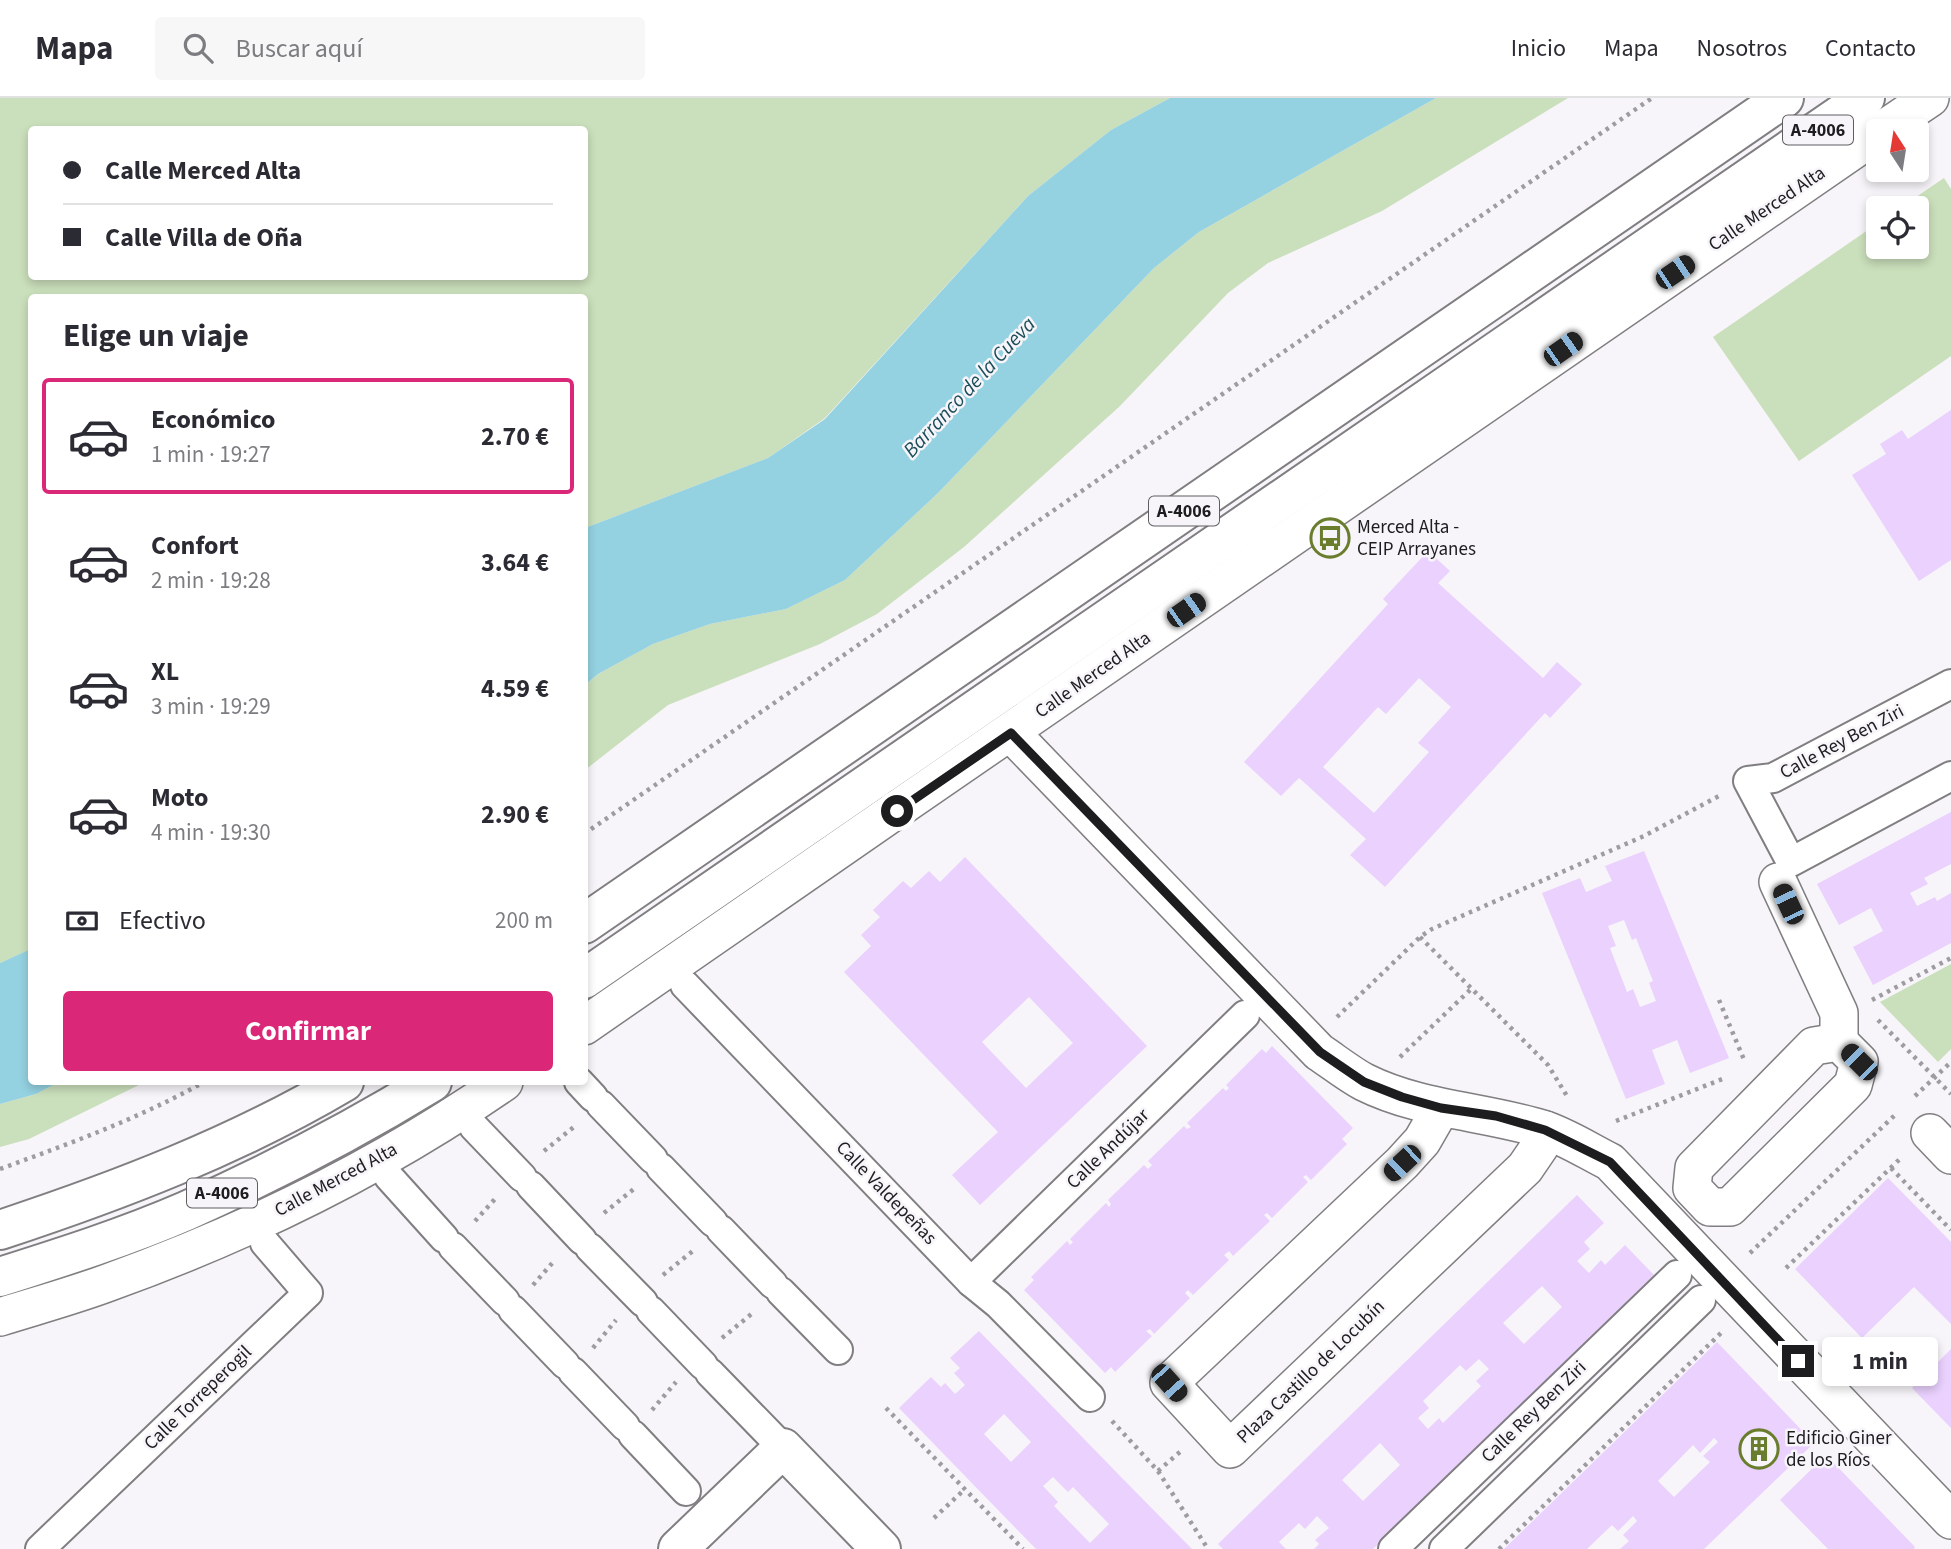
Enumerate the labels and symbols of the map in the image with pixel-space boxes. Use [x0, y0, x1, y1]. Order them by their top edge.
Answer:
road number: A-4006 [1783, 115, 1853, 144]
north arrow [1866, 119, 1928, 182]
street label: Calle Merced Alta [1703, 160, 1831, 258]
car [1652, 252, 1699, 292]
water label: Barranco de la Cueva [896, 310, 1042, 464]
car [1540, 328, 1587, 370]
road number: A-4006 [1149, 496, 1219, 526]
place label: Merced Alta - CEIP Arrayanes [1357, 514, 1476, 563]
bus stop icon: Merced Alta - CEIP Arrayanes [1309, 517, 1351, 559]
car [1163, 589, 1210, 631]
street label: Calle Merced Alta [1030, 625, 1156, 725]
street label: Calle Rey Ben Ziri [1775, 698, 1909, 786]
route start [881, 795, 913, 827]
car [1770, 881, 1807, 927]
car [1837, 1040, 1882, 1084]
street label: Calle Andújar [1061, 1102, 1156, 1195]
street label: Calle Valdepeñas [829, 1135, 943, 1251]
street label: Calle Merced Alta [270, 1136, 402, 1224]
car [1380, 1141, 1425, 1185]
road number: A-4006 [187, 1178, 257, 1208]
street label: Plaza Castillo de Locubín [1231, 1294, 1391, 1450]
callout: 1 min [1822, 1336, 1938, 1386]
street label: Calle Torreperogil [138, 1339, 258, 1457]
route end [1782, 1345, 1814, 1377]
street label: Calle Rey Ben Ziri [1475, 1355, 1593, 1469]
car [1148, 1360, 1191, 1406]
place label: Edificio Giner de los Ríos [1786, 1425, 1892, 1474]
building icon: Edificio Giner de los Ríos [1738, 1428, 1780, 1470]

